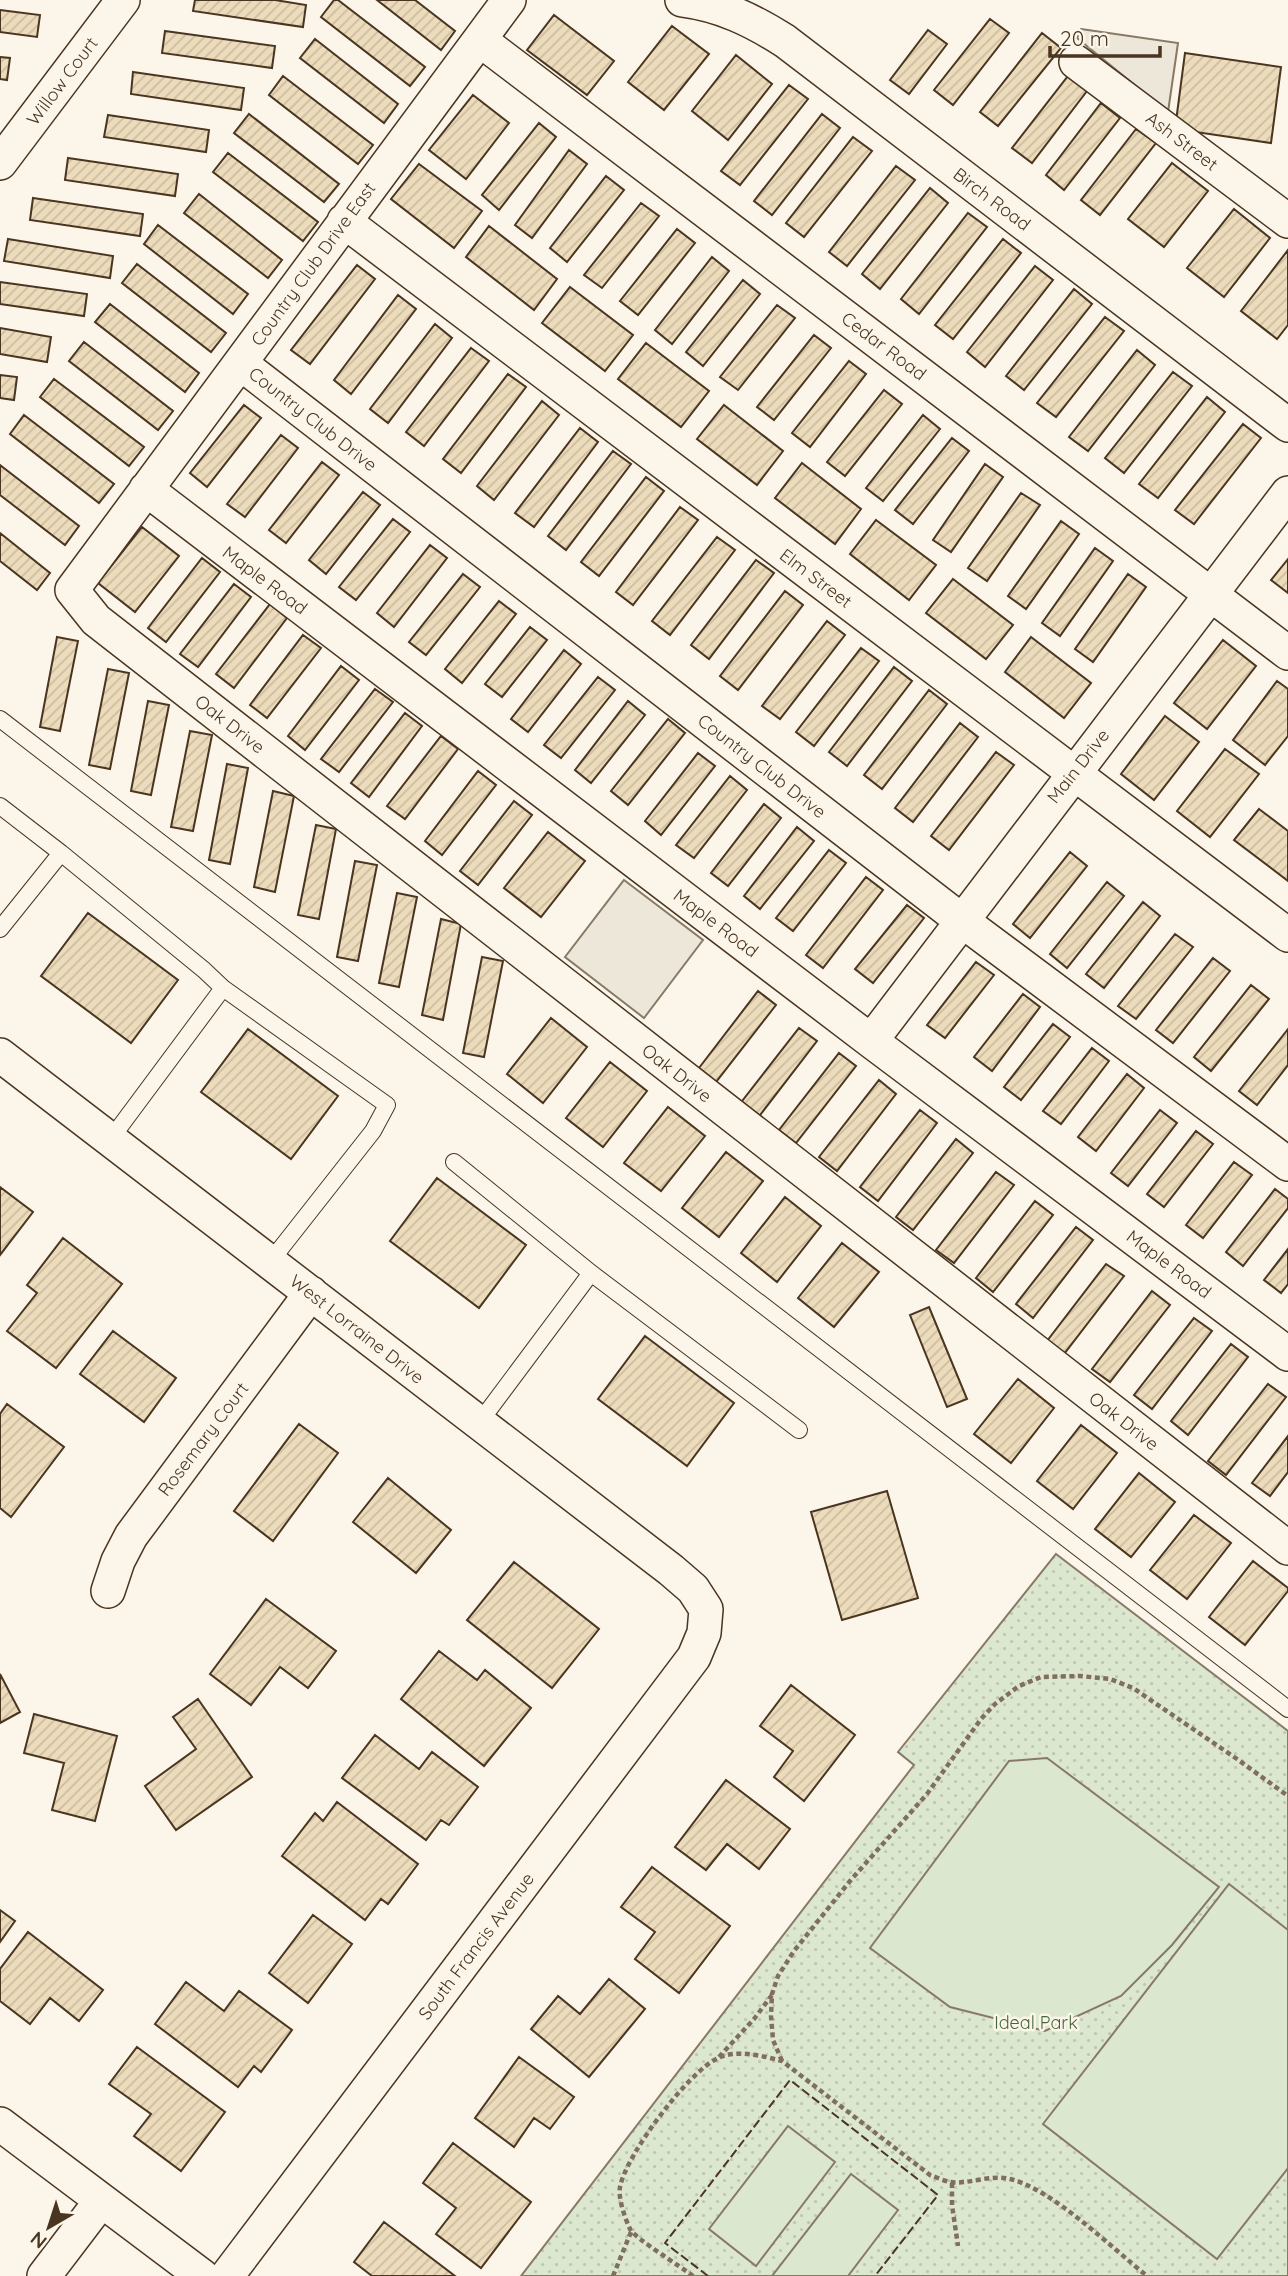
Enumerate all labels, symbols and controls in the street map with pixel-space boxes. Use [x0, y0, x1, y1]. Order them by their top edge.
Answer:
scale bar [1050, 14, 1160, 58]
text: 20 m [1060, 25, 1109, 51]
street label: Willow Court [21, 32, 103, 130]
street label: Ash Street [1141, 106, 1223, 176]
street label: Birch Road [949, 162, 1035, 236]
street label: Country Club Drive East [246, 177, 380, 351]
street label: Cedar Road [837, 307, 931, 385]
street label: Country Club Drive [244, 362, 382, 476]
street label: Maple Road [218, 541, 312, 619]
street label: Elm Street [775, 543, 857, 613]
street label: Oak Drive [190, 690, 270, 758]
street label: Country Club Drive [693, 709, 831, 823]
street label: Main Drive [1042, 724, 1114, 808]
street label: Maple Road [669, 884, 763, 962]
street label: Oak Drive [637, 1039, 717, 1107]
street label: Maple Road [1122, 1225, 1216, 1303]
street label: West Lorraine Drive [285, 1269, 429, 1389]
street label: Rosemary Court [153, 1377, 253, 1501]
street label: Oak Drive [1084, 1387, 1164, 1455]
street label: South Francis Avenue [413, 1868, 539, 2024]
park label: Ideal Park [994, 2011, 1078, 2034]
north arrow [14, 2192, 84, 2262]
text: N [25, 2226, 51, 2254]

